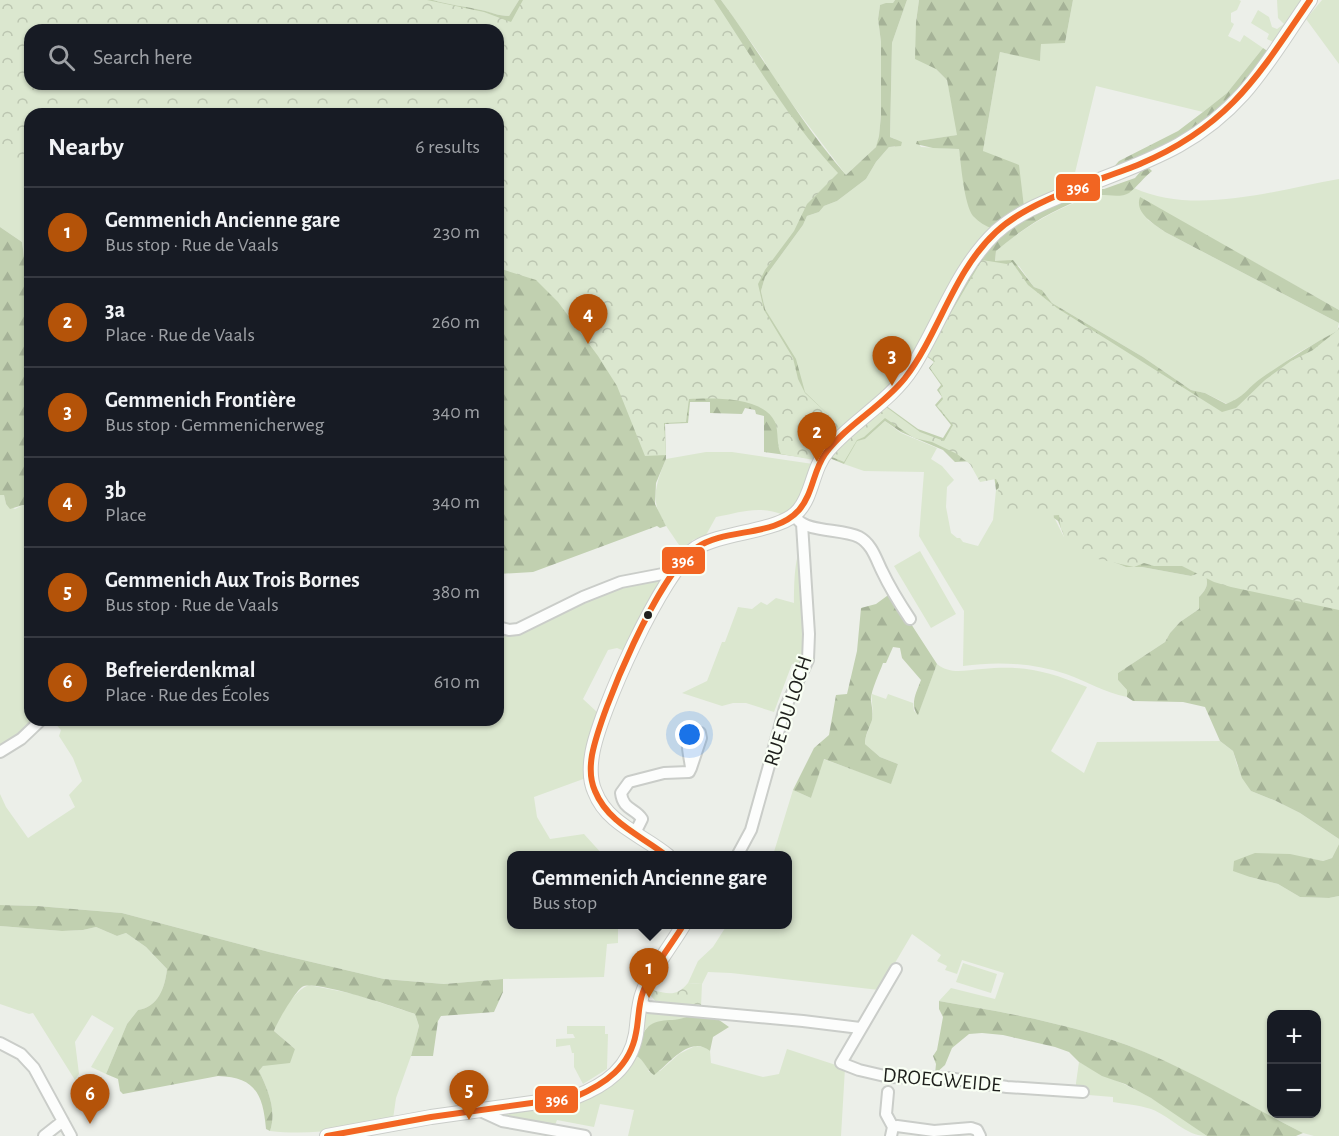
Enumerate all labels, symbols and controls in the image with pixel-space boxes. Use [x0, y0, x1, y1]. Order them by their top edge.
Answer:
search box [24, 24, 504, 90]
icon: search [45, 41, 78, 74]
text: Search here [93, 46, 192, 68]
text: Nearby [48, 134, 124, 160]
text: 6 results [415, 137, 480, 157]
line badge: 396 [1055, 173, 1101, 202]
text: 396 [1067, 180, 1089, 196]
text: Gemmenich Ancienne gare [105, 209, 340, 231]
text: 1 [64, 222, 71, 242]
text: 230 m [433, 222, 480, 242]
text: Bus stop · Rue de Vaals [105, 235, 279, 255]
pin: 4 [568, 294, 608, 344]
text: 3a [105, 299, 125, 321]
text: 2 [63, 312, 72, 332]
text: 260 m [432, 312, 480, 332]
text: Place · Rue de Vaals [105, 325, 255, 345]
pin: 3 [872, 336, 912, 386]
text: Gemmenich Frontière [105, 389, 296, 411]
text: 3 [63, 402, 72, 422]
text: 340 m [432, 402, 480, 422]
pin: 2 [798, 412, 836, 462]
text: Bus stop · Gemmenicherweg [105, 415, 324, 435]
text: 3b [105, 479, 126, 501]
text: 4 [62, 492, 73, 512]
text: 340 m [432, 492, 480, 512]
text: Place [105, 505, 146, 525]
line badge: 396 [661, 546, 706, 575]
text: 396 [672, 553, 694, 569]
text: Gemmenich Aux Trois Bornes [105, 569, 360, 591]
text: 5 [63, 582, 72, 602]
text: 380 m [432, 582, 480, 602]
text: Bus stop · Rue de Vaals [105, 595, 279, 615]
unlabelled marker [642, 609, 654, 621]
street label: RUE DU LOCH [760, 653, 816, 769]
text: Befreierdenkmal [105, 659, 256, 681]
text: 6 [63, 672, 72, 692]
text: 610 m [434, 672, 480, 692]
text: Place · Rue des Écoles [105, 685, 270, 705]
your location [675, 720, 704, 749]
popup [507, 851, 792, 929]
text: Gemmenich Ancienne gare [532, 867, 767, 889]
text: Bus stop [532, 893, 597, 913]
pin: 1 [630, 948, 668, 998]
map controls [1267, 1010, 1321, 1118]
button: + [1267, 1010, 1321, 1064]
street label: DROEGWEIDE [882, 1064, 1002, 1096]
button: − [1267, 1064, 1321, 1118]
pin: 5 [450, 1070, 488, 1120]
pin: 6 [70, 1074, 110, 1124]
line badge: 396 [534, 1085, 579, 1114]
text: 396 [546, 1092, 568, 1108]

